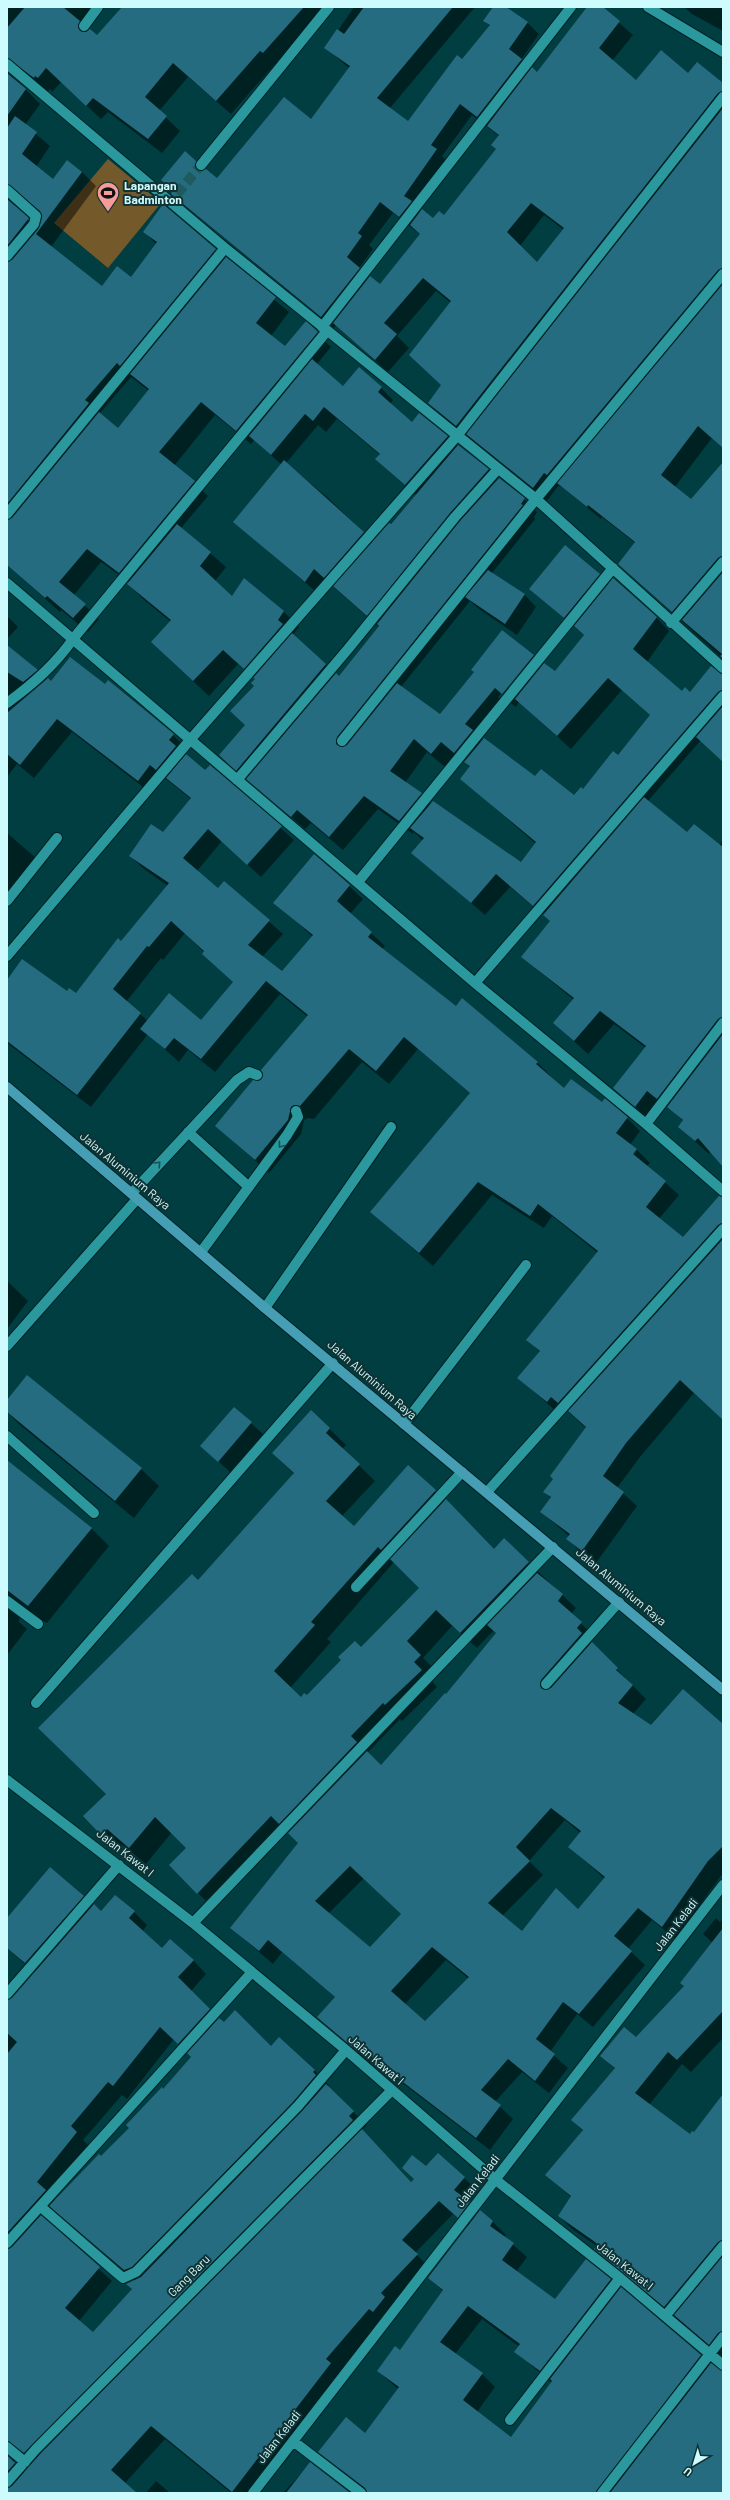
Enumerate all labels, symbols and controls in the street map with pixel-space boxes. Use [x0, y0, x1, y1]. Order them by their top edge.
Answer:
place label: Lapangan Badminton [124, 178, 182, 206]
sports icon: Lapangan Badminton [95, 180, 121, 213]
street label: Jalan Aluminium Raya [78, 1128, 174, 1212]
one-way arrow [278, 1140, 285, 1147]
one-way arrow [153, 1162, 160, 1169]
street label: Jalan Aluminium Raya [325, 1337, 420, 1422]
street label: Jalan Aluminium Raya [574, 1544, 670, 1628]
street label: Jalan Kawat I [94, 1826, 157, 1879]
street label: Jalan Keladi [650, 1895, 700, 1953]
street label: Jalan Kawat I [346, 2031, 407, 2087]
street label: Jalan Keladi [452, 2151, 502, 2209]
street label: Jalan Kawat I [595, 2238, 657, 2292]
street label: Gang Baru [165, 2252, 212, 2299]
street label: Jalan Keladi [253, 2407, 303, 2465]
north arrow [674, 2444, 714, 2484]
text: U [681, 2465, 694, 2480]

